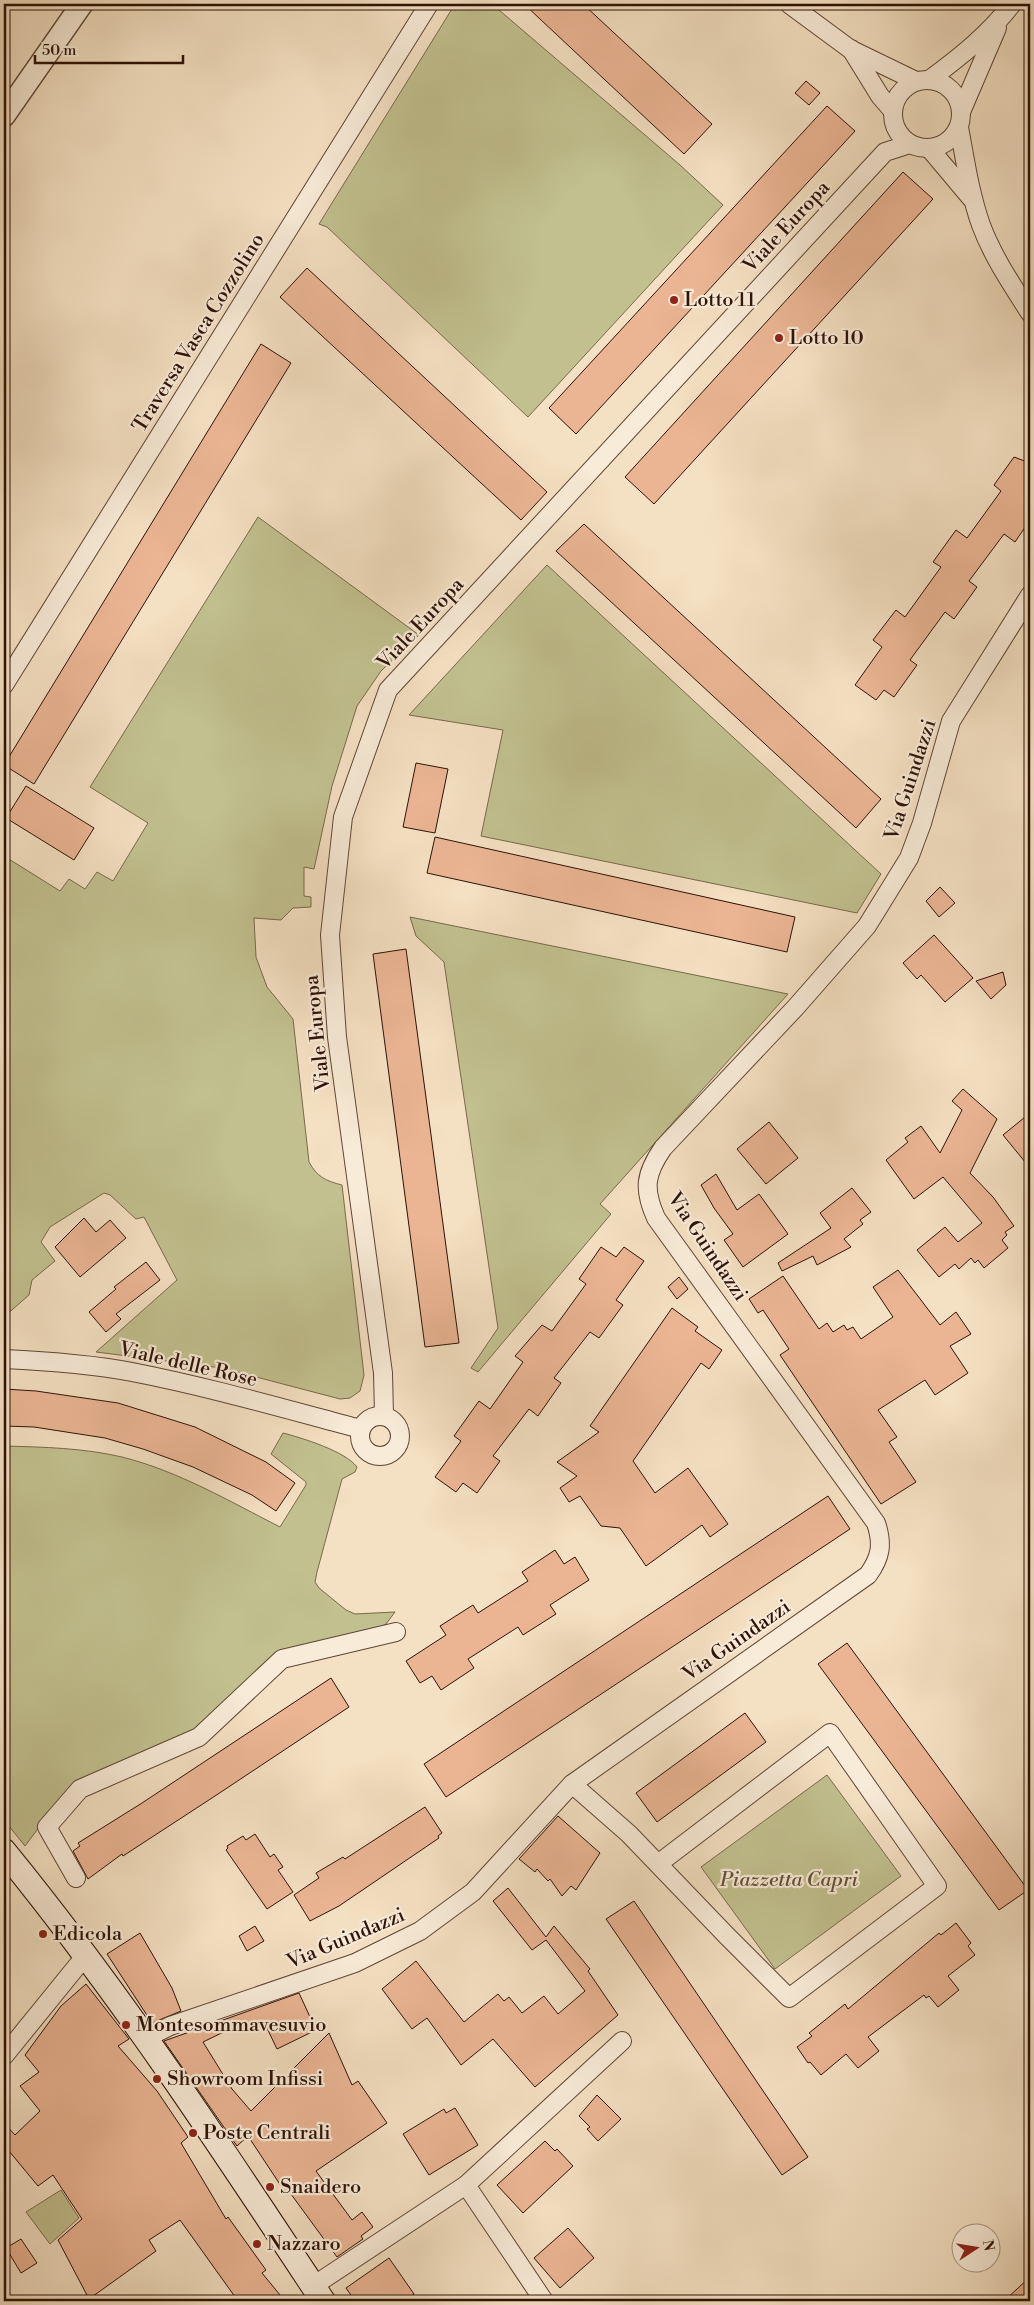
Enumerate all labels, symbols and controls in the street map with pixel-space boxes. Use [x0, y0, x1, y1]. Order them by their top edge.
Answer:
scale bar [35, 32, 182, 64]
text: 50 m [42, 41, 76, 60]
street label: Viale Europa [737, 175, 836, 279]
street label: Traversa Vasca Cozzolino [127, 229, 271, 437]
place label: Lotto 11 [684, 288, 756, 313]
marker: Lotto 11 [668, 294, 680, 306]
place label: Lotto 10 [789, 326, 864, 351]
marker: Lotto 10 [773, 332, 785, 344]
street label: Viale Europa [371, 572, 470, 676]
street label: Via Guindazzi [879, 716, 942, 845]
street label: Viale Europa [299, 973, 337, 1093]
street label: Via Guindazzi [661, 1187, 753, 1307]
street label: Viale delle Rose [115, 1337, 260, 1393]
street label: Via Guindazzi [677, 1594, 796, 1688]
park label: Piazzetta Capri [719, 1868, 859, 1893]
street label: Via Guindazzi [282, 1903, 409, 1976]
place label: Edicola [53, 1922, 123, 1947]
marker: Edicola [37, 1928, 49, 1940]
place label: Montesommavesuvio [136, 2013, 327, 2038]
marker: Montesommavesuvio [120, 2019, 132, 2031]
place label: Showroom Infissi [167, 2067, 324, 2092]
marker: Showroom Infissi [151, 2073, 163, 2085]
place label: Poste Centrali [203, 2121, 331, 2146]
marker: Poste Centrali [187, 2127, 199, 2139]
place label: Snaidero [280, 2175, 361, 2200]
marker: Snaidero [264, 2181, 276, 2193]
north arrow [952, 2222, 1002, 2272]
place label: Nazzaro [267, 2232, 341, 2257]
marker: Nazzaro [251, 2238, 263, 2250]
text: N [978, 2238, 998, 2253]

